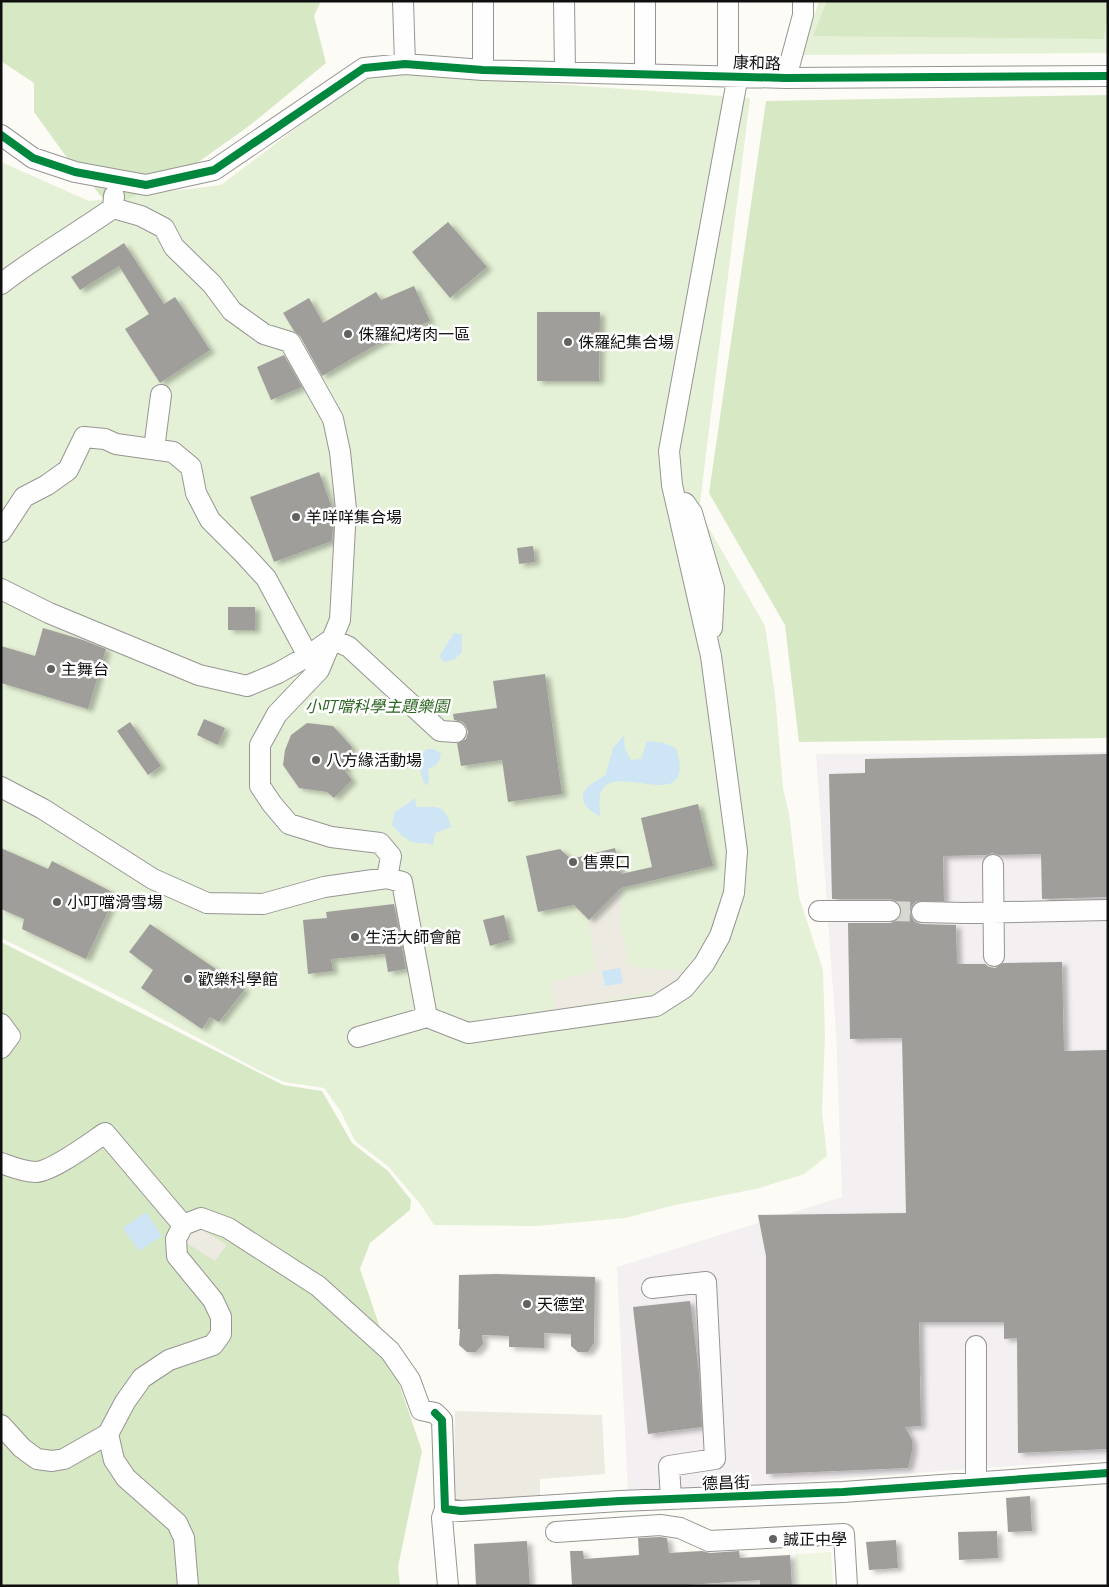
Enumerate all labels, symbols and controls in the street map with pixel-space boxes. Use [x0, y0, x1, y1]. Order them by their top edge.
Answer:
street label: 康和路 [733, 54, 781, 72]
place label: 侏羅紀烤肉一區 [358, 326, 470, 343]
marker: 侏羅紀烤肉一區 [342, 328, 354, 340]
place label: 侏羅紀集合場 [578, 334, 674, 351]
marker: 侏羅紀集合場 [562, 336, 574, 348]
place label: 羊咩咩集合場 [306, 509, 402, 526]
marker: 羊咩咩集合場 [290, 511, 302, 523]
place label: 主舞台 [61, 661, 109, 678]
marker: 主舞台 [45, 663, 57, 675]
park label: 小叮噹科學主題樂園 [305, 698, 451, 715]
place label: 八方緣活動場 [326, 751, 422, 769]
marker: 八方緣活動場 [310, 754, 322, 766]
place label: 售票口 [583, 854, 631, 871]
marker: 售票口 [567, 856, 579, 868]
place label: 小叮噹滑雪場 [67, 894, 163, 911]
marker: 小叮噹滑雪場 [51, 896, 63, 908]
place label: 生活大師會館 [365, 929, 461, 946]
marker: 生活大師會館 [349, 931, 361, 943]
place label: 歡樂科學館 [198, 971, 278, 988]
marker: 歡樂科學館 [182, 973, 194, 985]
place label: 天德堂 [537, 1296, 585, 1313]
marker: 天德堂 [521, 1298, 533, 1310]
street label: 德昌街 [702, 1474, 750, 1492]
place label: 誠正中學 [783, 1531, 847, 1548]
marker: 誠正中學 [767, 1533, 779, 1545]

